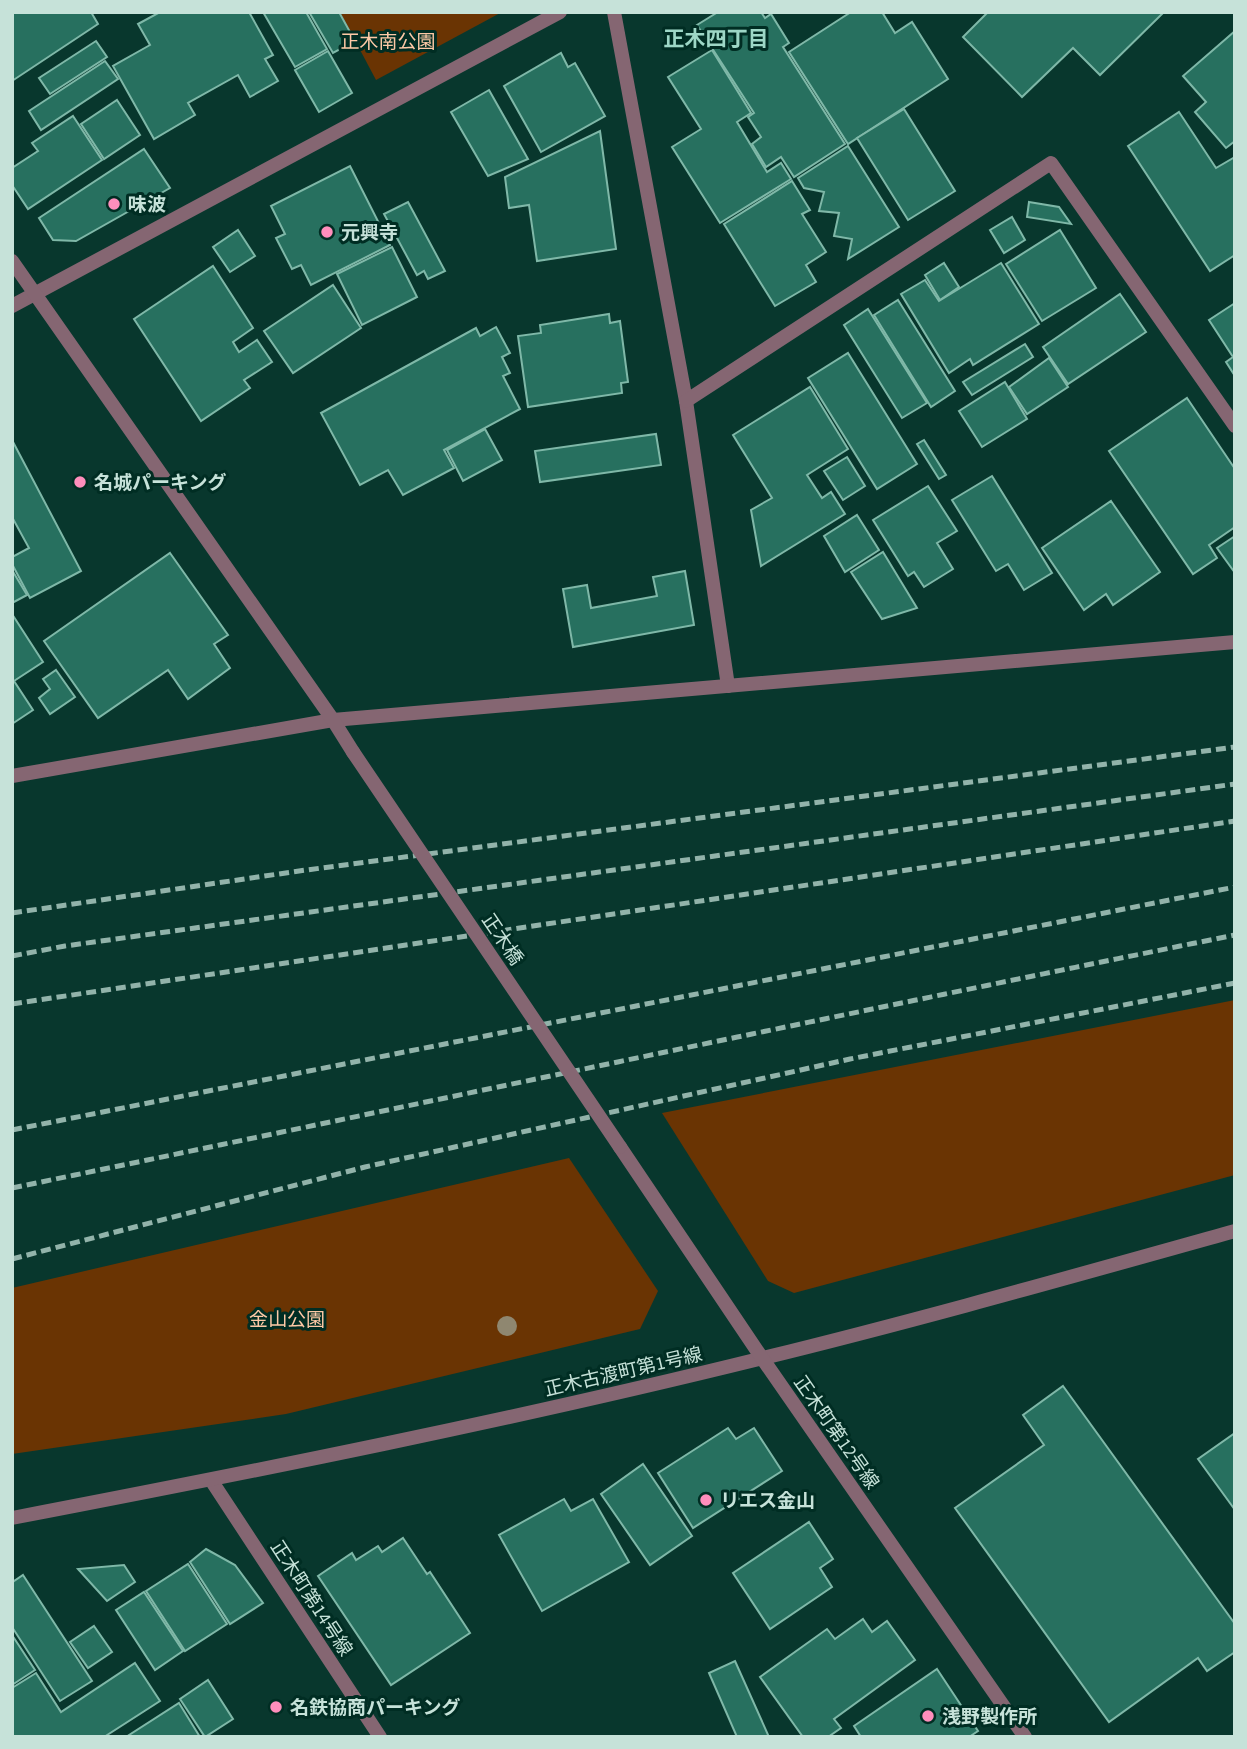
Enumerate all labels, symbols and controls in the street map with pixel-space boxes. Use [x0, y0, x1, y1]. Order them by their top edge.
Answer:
district label: 正木四丁目 [664, 24, 769, 54]
park label: 正木南公園 [340, 29, 436, 56]
place label: 味波 [128, 192, 166, 219]
marker: 味波 [106, 196, 122, 212]
place label: 元興寺 [341, 220, 398, 247]
marker: 元興寺 [319, 224, 335, 240]
place label: 名城パーキング [94, 470, 226, 497]
marker: 名城パーキング [72, 474, 88, 490]
street label: 正木橋 [475, 909, 529, 971]
park label: 金山公園 [249, 1307, 325, 1334]
street label: 正木古渡町第1号線 [542, 1341, 705, 1404]
street label: 正木町第12号線 [787, 1371, 885, 1495]
place label: リエス金山 [720, 1488, 815, 1515]
marker: リエス金山 [698, 1492, 714, 1508]
street label: 正木町第14号線 [263, 1536, 358, 1662]
place label: 名鉄協商パーキング [290, 1695, 460, 1722]
marker: 名鉄協商パーキング [268, 1699, 284, 1715]
place label: 浅野製作所 [942, 1704, 1037, 1731]
marker: 浅野製作所 [920, 1708, 936, 1724]

